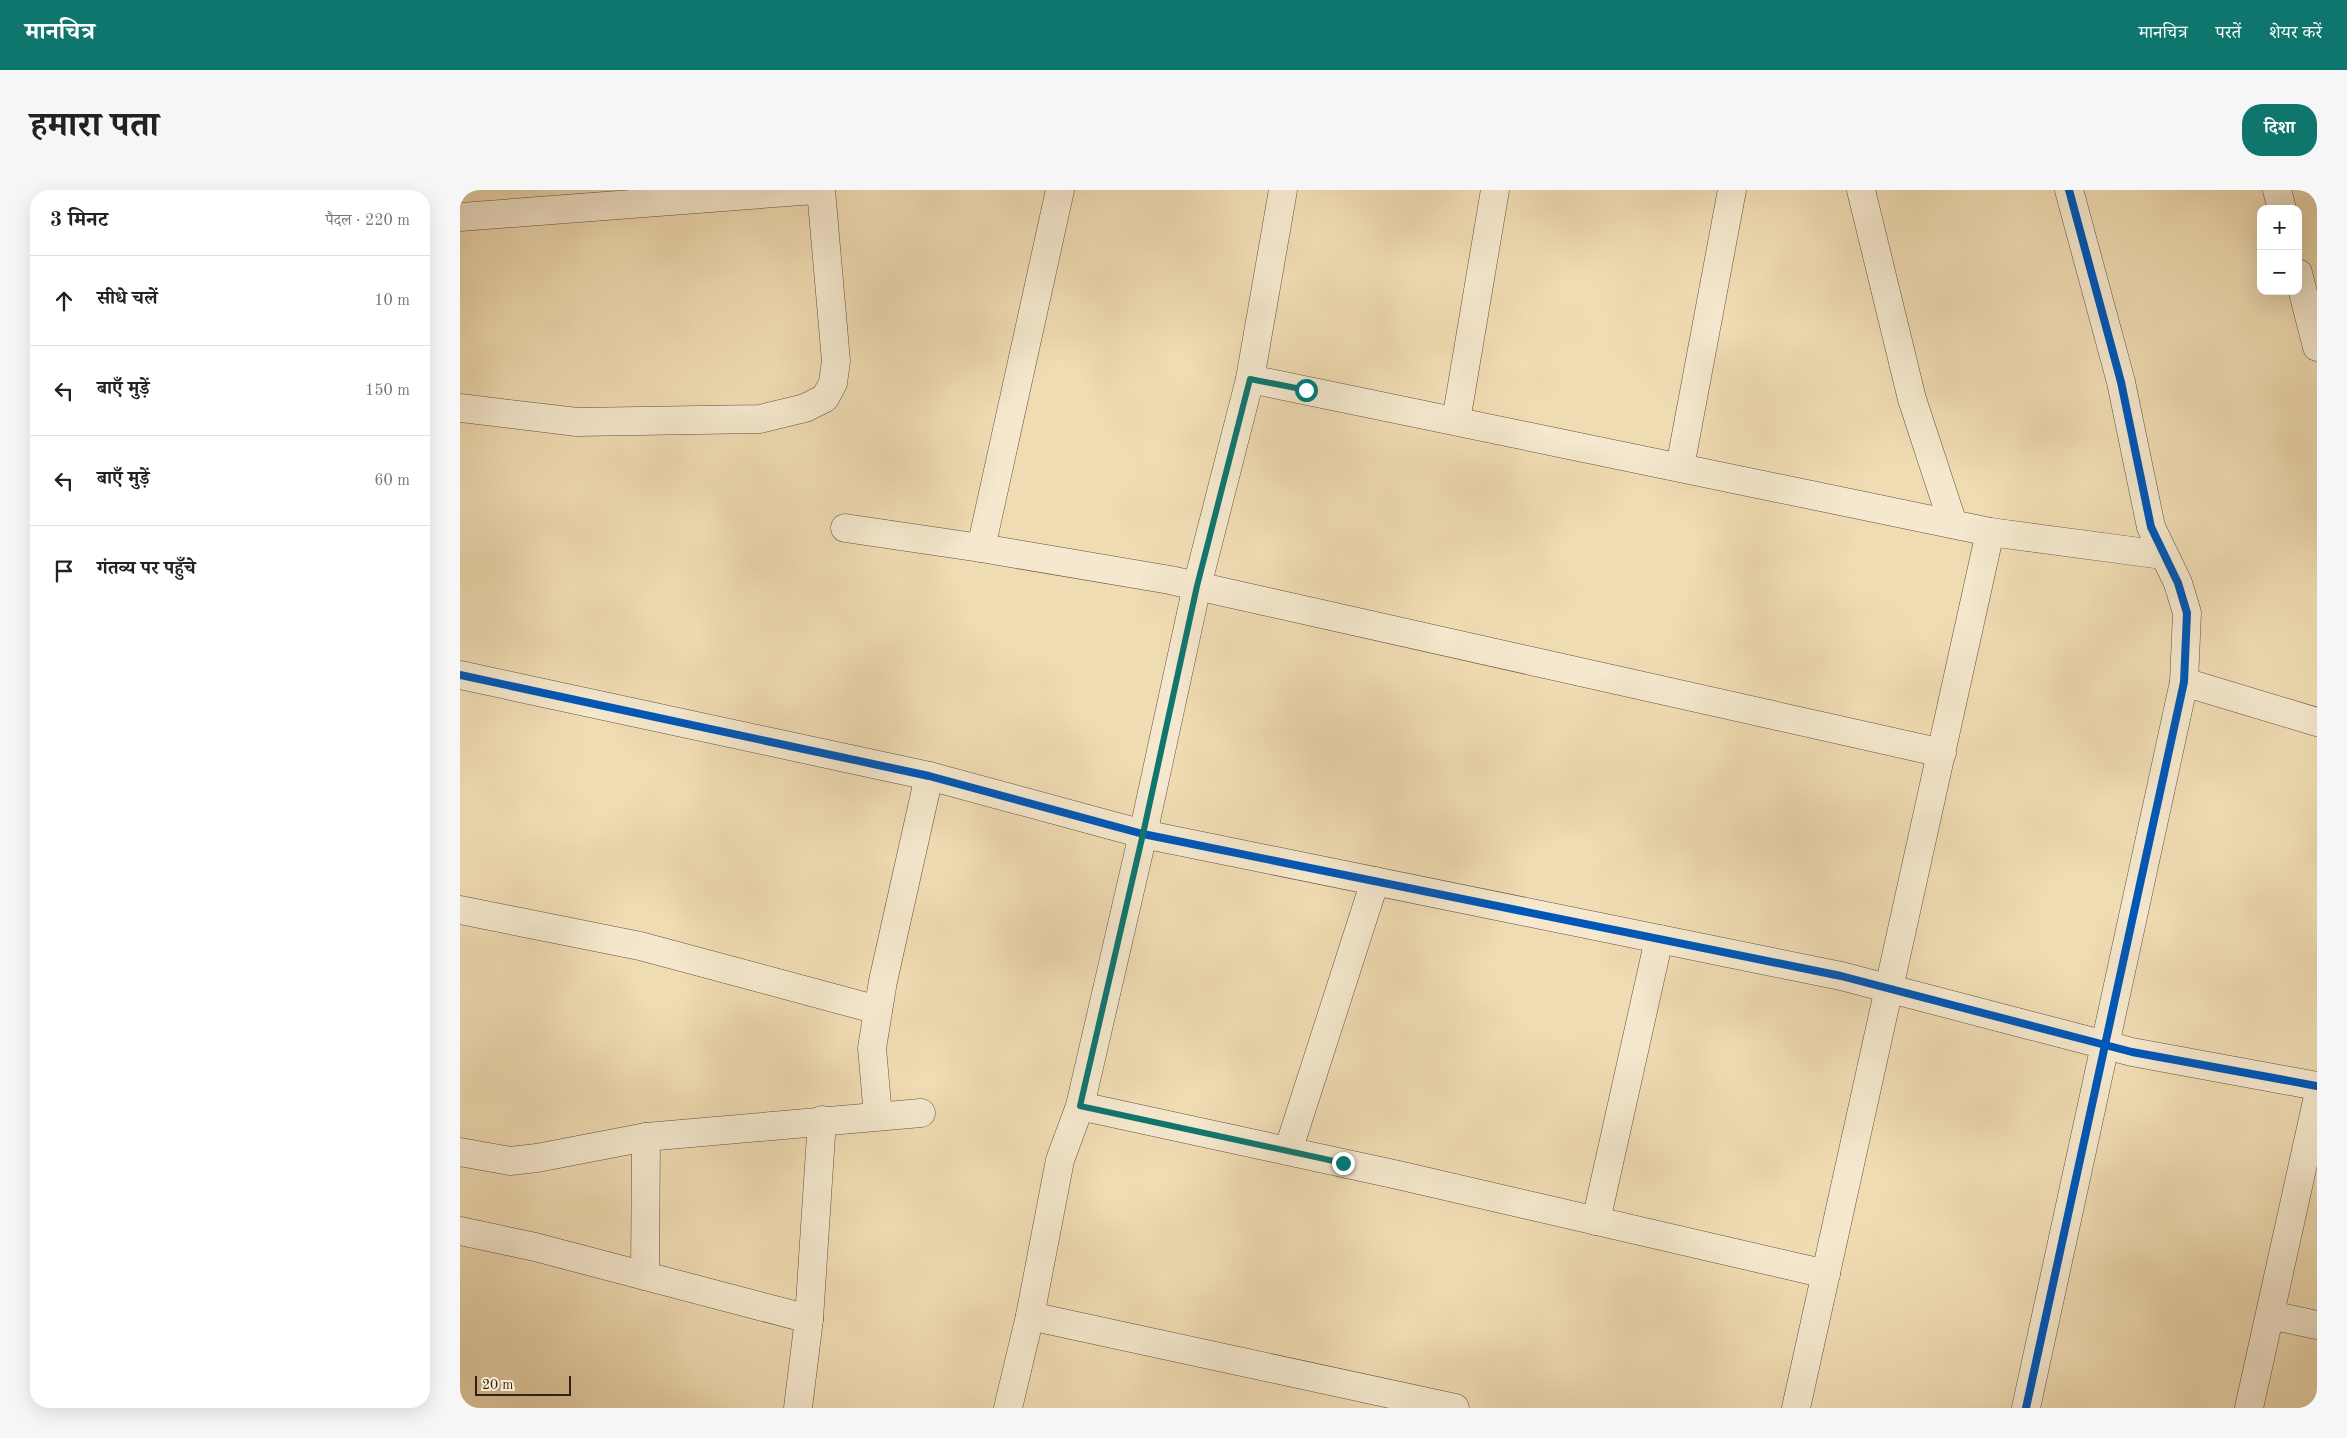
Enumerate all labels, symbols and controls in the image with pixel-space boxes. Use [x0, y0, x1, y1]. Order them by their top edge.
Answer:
text: मानचित्र [25, 21, 95, 45]
text: मानचित्र [2139, 24, 2188, 42]
text: परतें [2216, 24, 2241, 42]
text: शेयर करें [2269, 24, 2322, 42]
button: दिशा [2242, 104, 2317, 156]
text: हमारा पता [30, 109, 159, 144]
map controls [2257, 205, 2302, 295]
button: + [2257, 205, 2302, 250]
text: 3 मिनट [50, 210, 108, 231]
text: पैदल · 220 m [325, 213, 410, 229]
button: − [2257, 250, 2302, 295]
icon: ahead [50, 287, 78, 315]
text: सीधे चलें [97, 290, 157, 309]
text: 10 m [374, 293, 410, 309]
icon: left [50, 377, 78, 405]
route start [1295, 379, 1318, 402]
text: बाएँ मुड़ें [97, 380, 149, 399]
text: 150 m [365, 383, 410, 399]
icon: left [50, 467, 78, 495]
text: बाएँ मुड़ें [97, 470, 149, 489]
text: 60 m [374, 473, 410, 489]
icon: arrive [50, 557, 78, 585]
text: गंतव्य पर पहुँचे [97, 560, 196, 579]
route end [1332, 1152, 1355, 1175]
scale bar [475, 1373, 571, 1396]
text: 20 m [482, 1378, 513, 1392]

